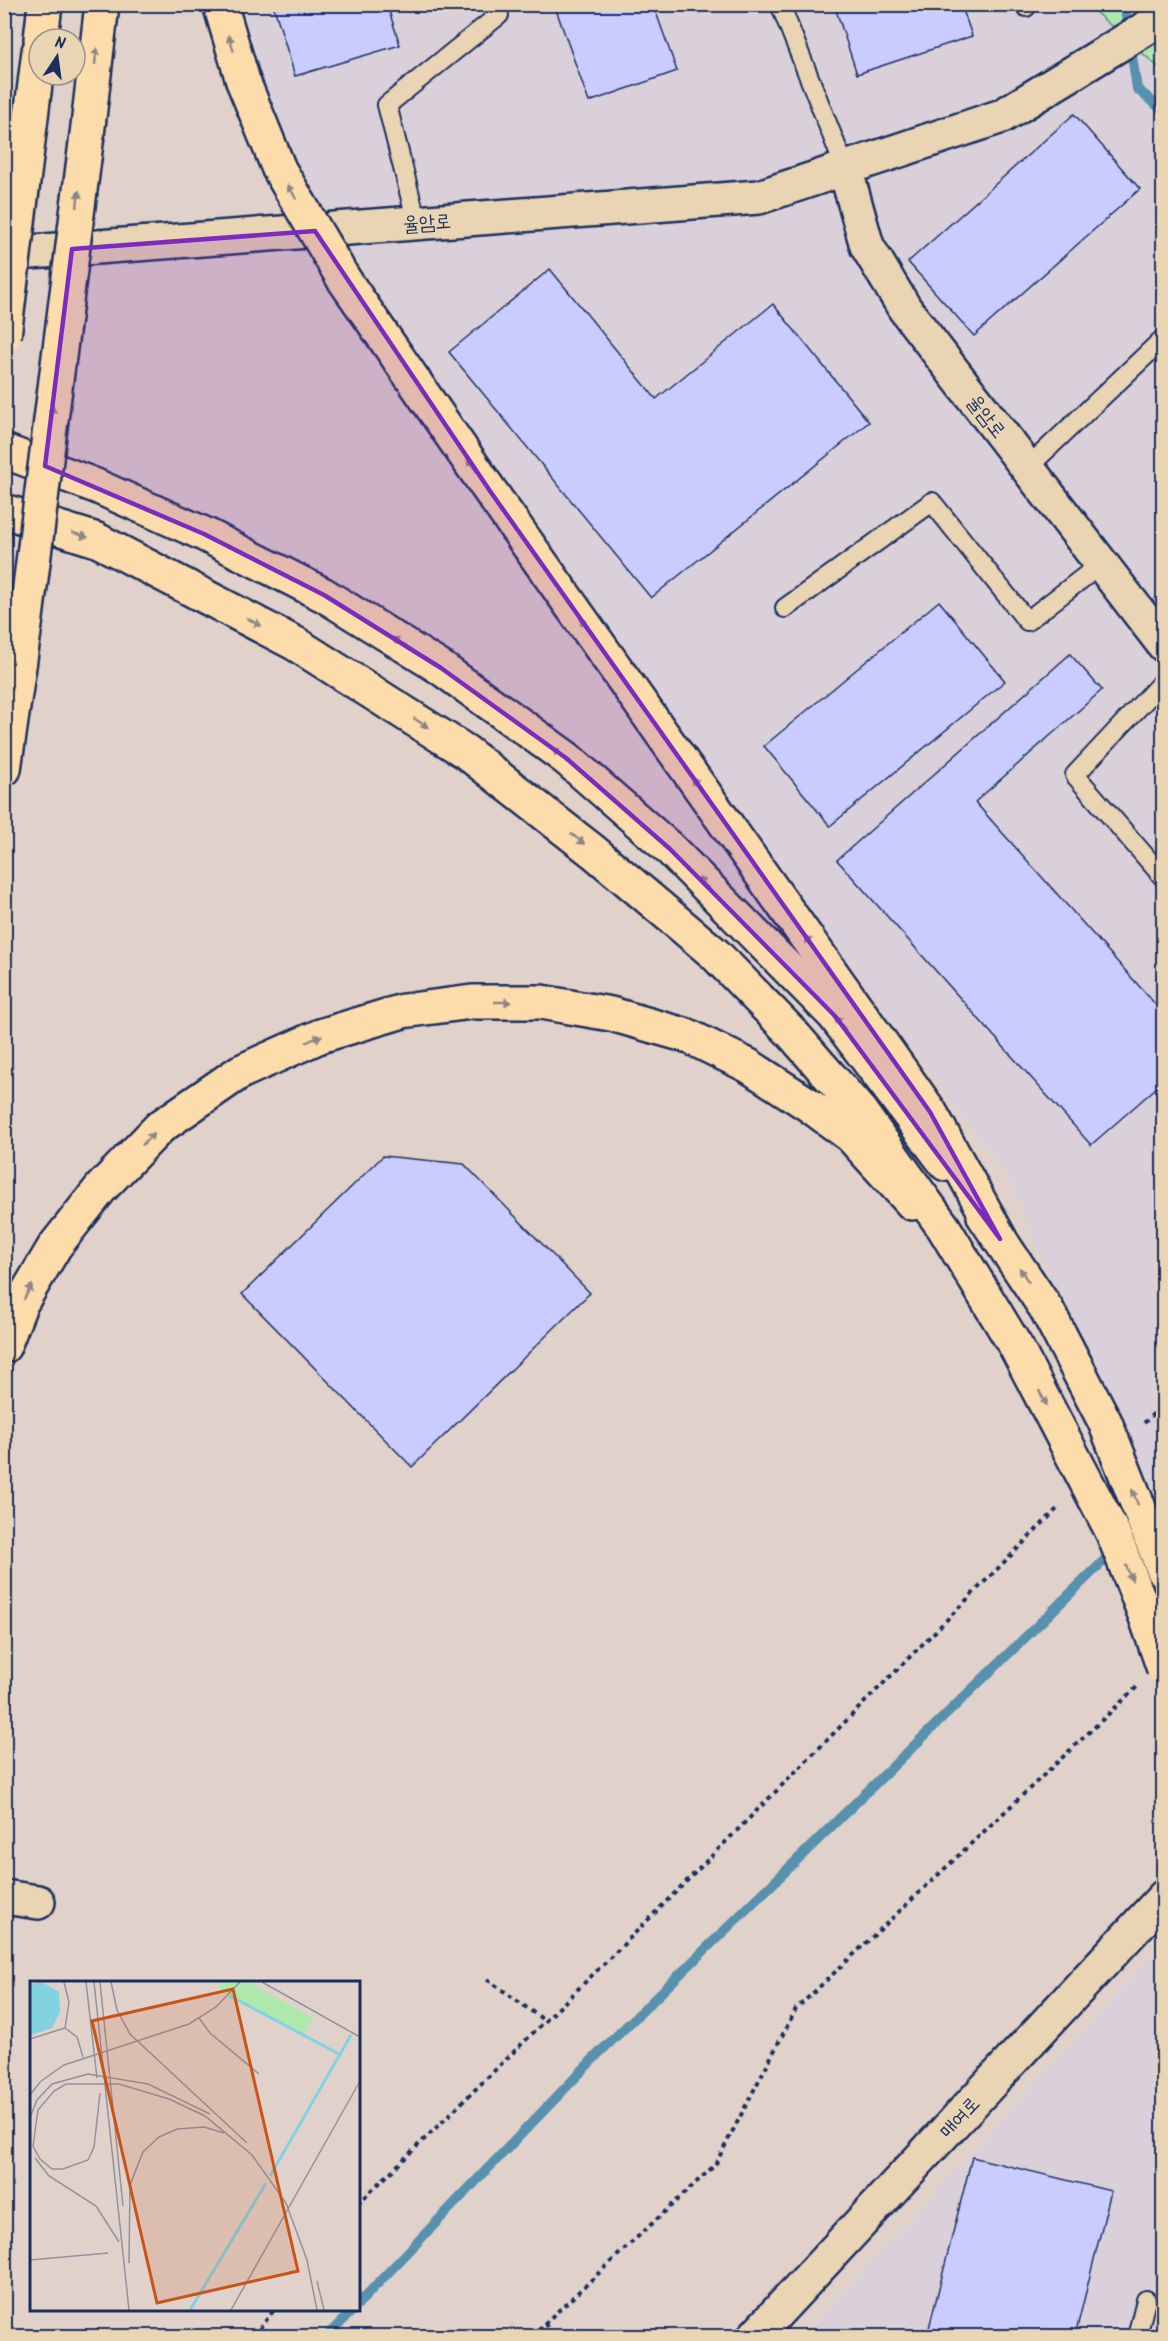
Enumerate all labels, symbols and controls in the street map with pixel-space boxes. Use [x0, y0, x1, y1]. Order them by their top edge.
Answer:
north arrow [27, 27, 87, 87]
text: N [52, 31, 68, 57]
one-way arrow [226, 34, 235, 52]
one-way arrow [91, 46, 101, 65]
one-way arrow [287, 183, 297, 200]
one-way arrow [74, 190, 83, 209]
street label: 율암로 [402, 206, 452, 242]
street label: 율암로 [958, 388, 1013, 446]
one-way arrow [47, 404, 56, 423]
one-way arrow [466, 458, 478, 474]
one-way arrow [71, 530, 89, 540]
one-way arrow [246, 617, 263, 627]
one-way arrow [579, 617, 591, 633]
one-way arrow [391, 637, 407, 648]
one-way arrow [413, 718, 429, 729]
one-way arrow [552, 748, 567, 760]
one-way arrow [691, 776, 703, 792]
one-way arrow [569, 833, 585, 845]
one-way arrow [698, 877, 712, 891]
one-way arrow [804, 935, 816, 951]
one-way arrow [494, 997, 513, 1007]
one-way arrow [835, 1016, 847, 1031]
one-way arrow [305, 1034, 323, 1044]
one-way arrow [140, 1133, 154, 1147]
one-way arrow [1018, 1266, 1029, 1283]
one-way arrow [23, 1283, 33, 1300]
one-way arrow [1039, 1390, 1048, 1407]
one-way arrow [1130, 1488, 1139, 1506]
one-way arrow [1124, 1565, 1134, 1583]
inset map [30, 1981, 360, 2311]
street label: 매여로 [932, 2090, 989, 2147]

